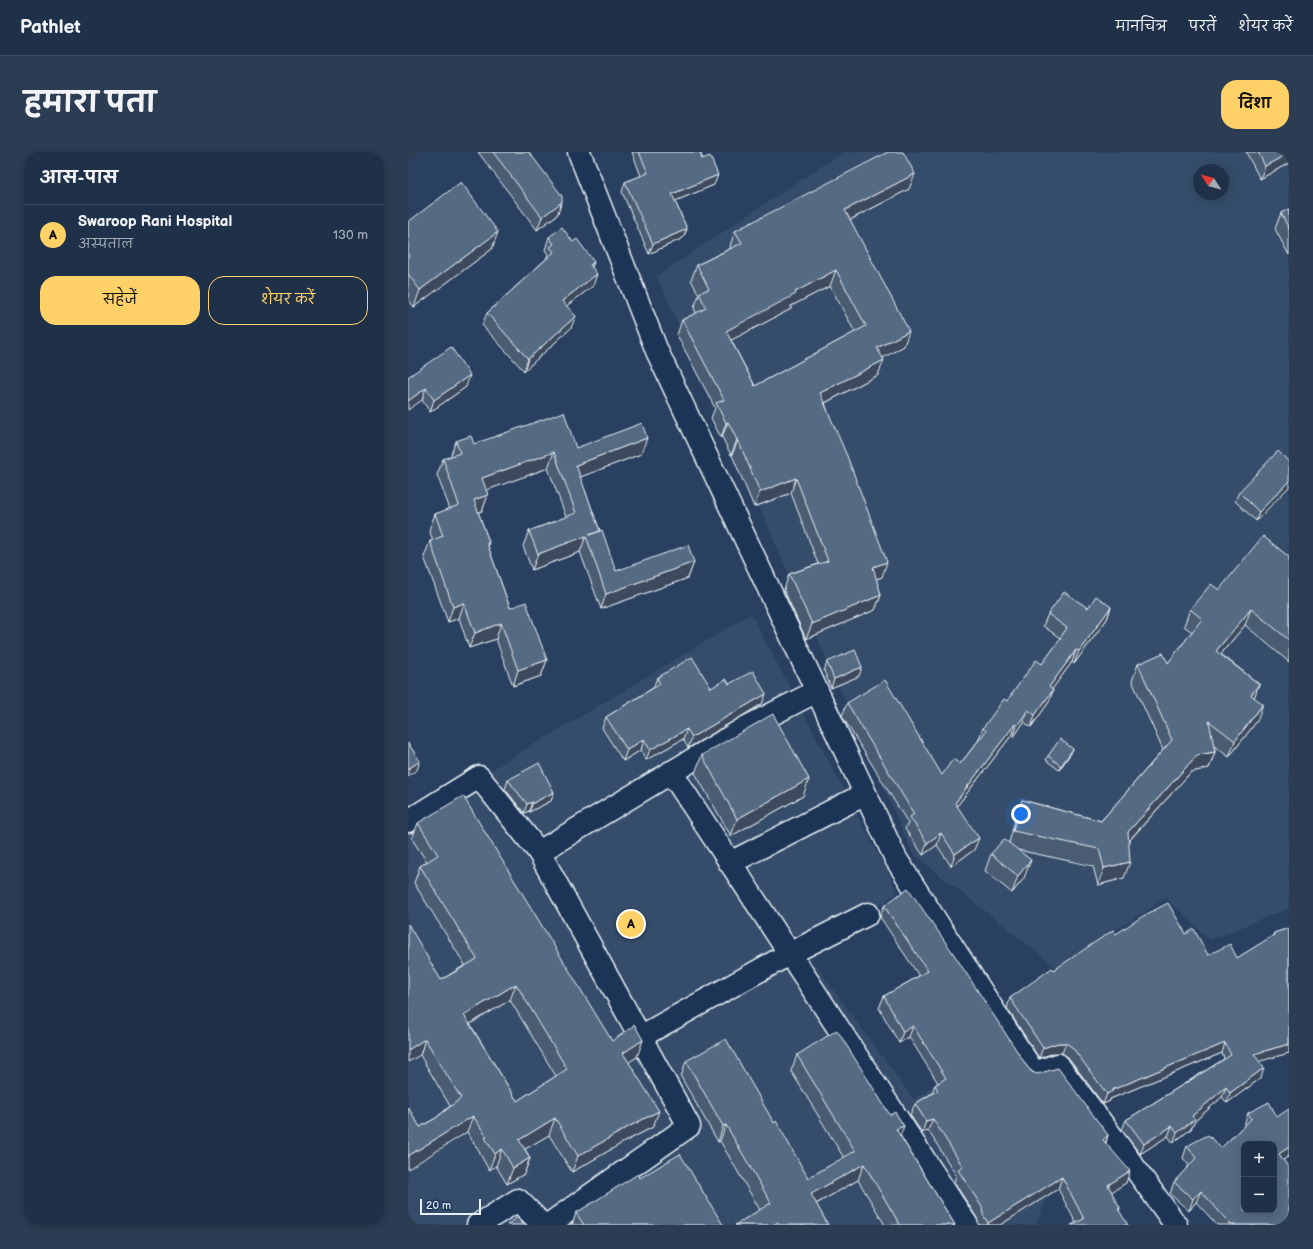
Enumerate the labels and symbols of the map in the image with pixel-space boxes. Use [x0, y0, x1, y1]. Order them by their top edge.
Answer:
north arrow [1193, 164, 1229, 200]
your location [1011, 804, 1031, 824]
pin: A [618, 909, 644, 939]
scale bar [420, 1197, 481, 1216]

